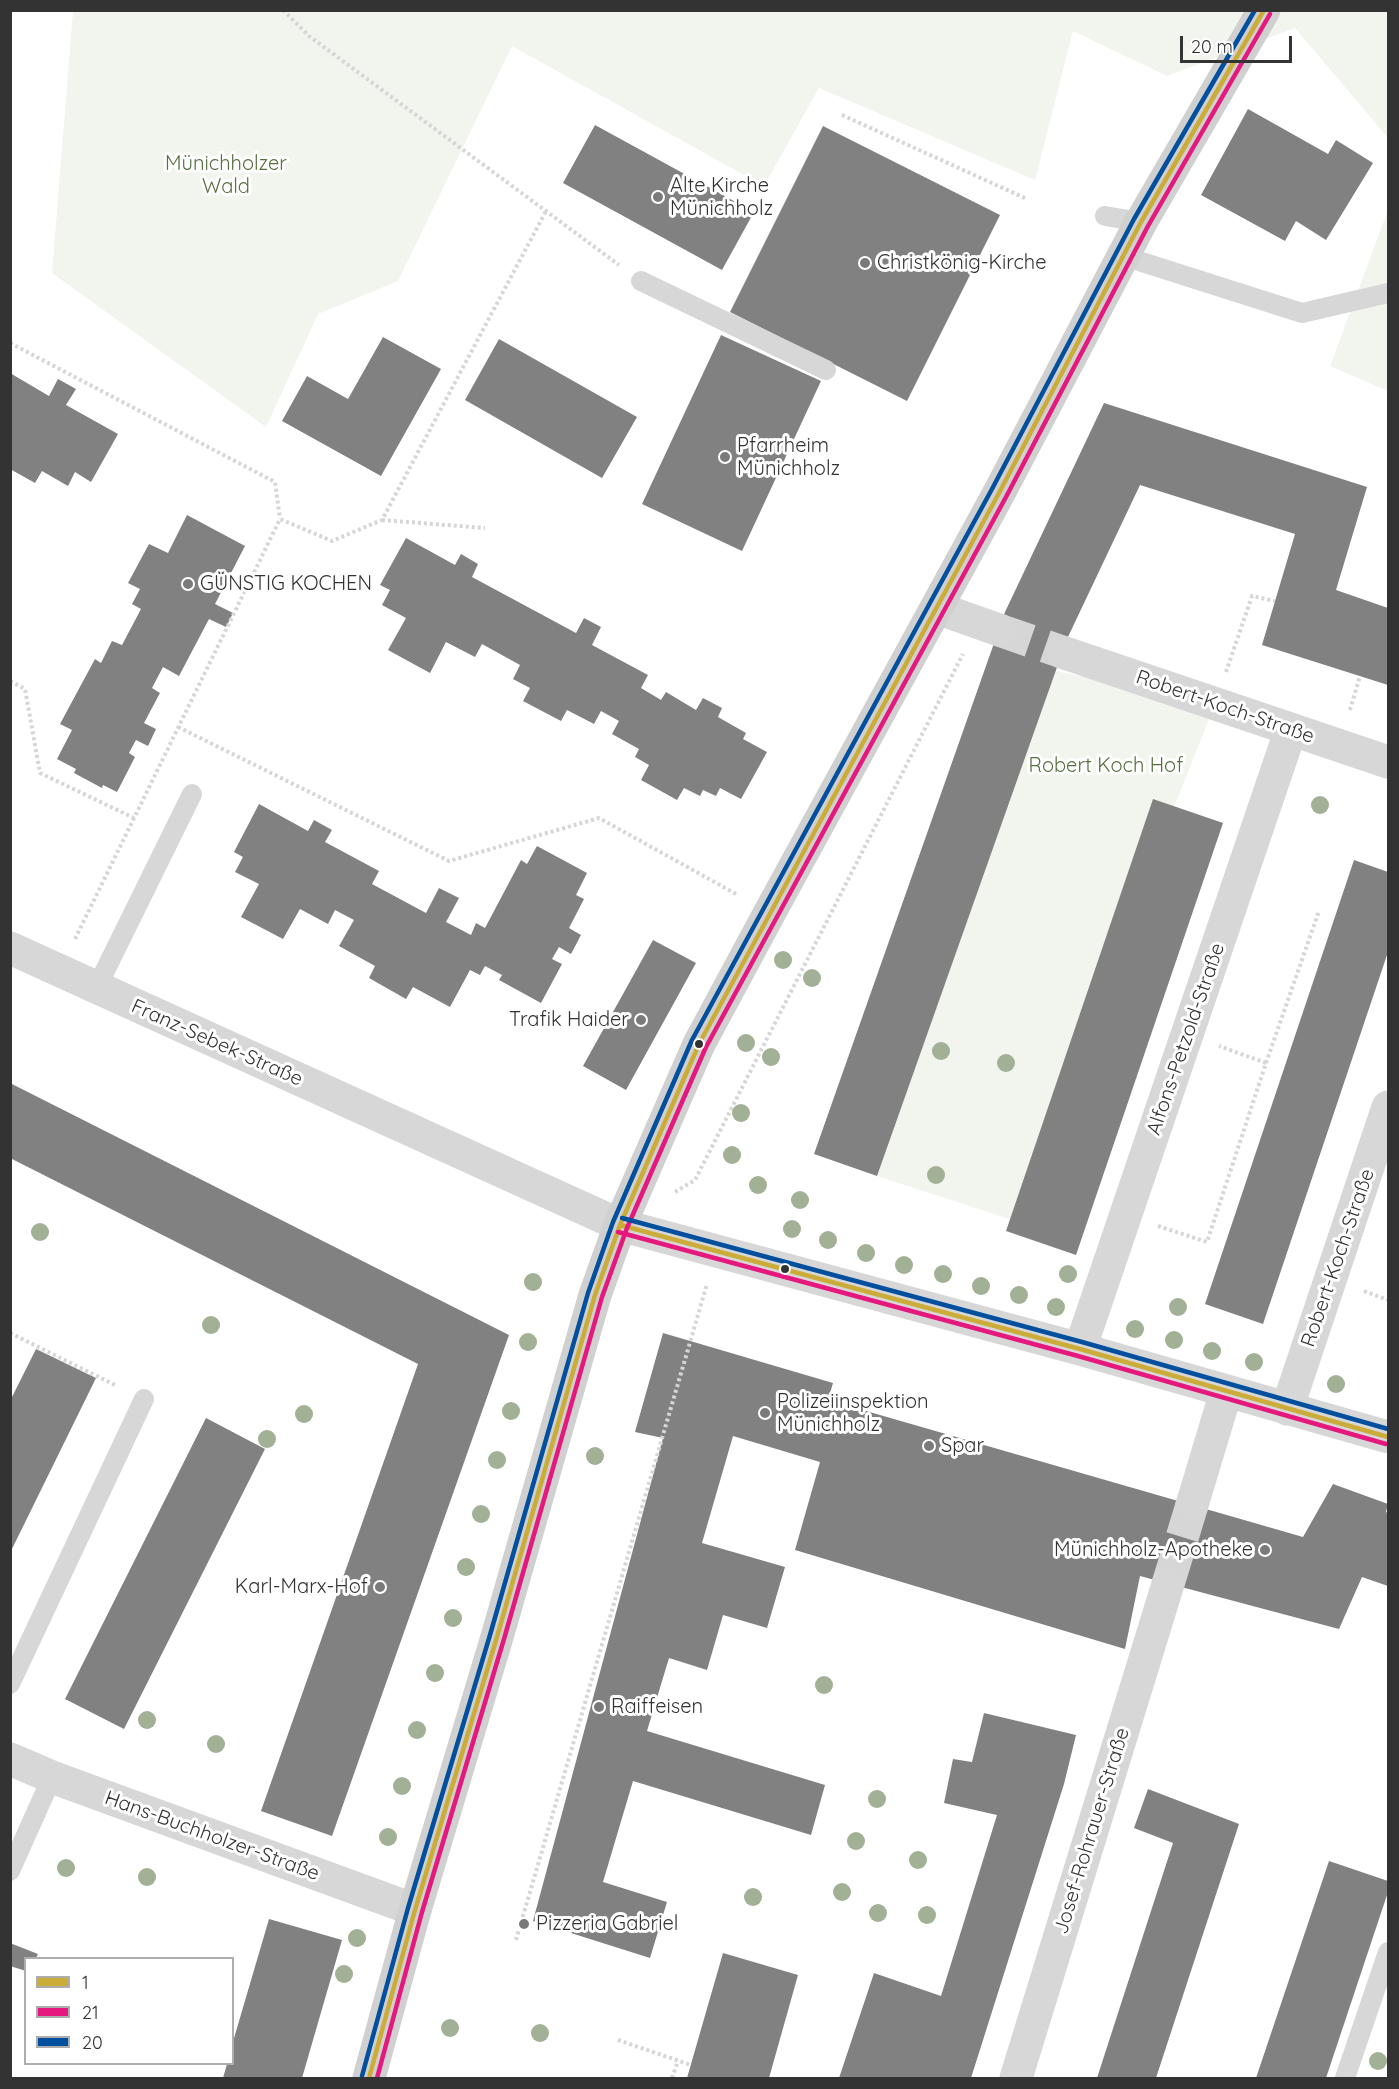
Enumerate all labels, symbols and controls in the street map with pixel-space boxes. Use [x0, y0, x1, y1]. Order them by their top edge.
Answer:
scale bar [1183, 24, 1296, 62]
text: 20 m [1191, 35, 1233, 58]
park label: Münichholzer Wald [165, 152, 287, 199]
place label: Alte Kirche Münichholz [670, 174, 773, 221]
marker: Alte Kirche Münichholz [651, 190, 665, 204]
place label: Christkönig-Kirche [877, 251, 1047, 275]
marker: Christkönig-Kirche [858, 256, 872, 270]
place label: Pfarrheim Münichholz [737, 434, 840, 481]
marker: Pfarrheim Münichholz [718, 450, 732, 464]
place label: GÜNSTIG KOCHEN [200, 572, 372, 596]
marker: GÜNSTIG KOCHEN [181, 577, 195, 591]
street label: Robert-Koch-Straße [1133, 665, 1317, 749]
park label: Robert Koch Hof [1029, 754, 1183, 778]
street label: Alfons-Petzold-Straße [1142, 940, 1230, 1138]
street label: Franz-Sebek-Straße [128, 994, 306, 1092]
place label: Trafik Haider [509, 1008, 629, 1032]
marker: Trafik Haider [634, 1013, 648, 1027]
unlabelled marker [693, 1038, 705, 1050]
street label: Robert-Koch-Straße [1296, 1166, 1380, 1350]
unlabelled marker [779, 1263, 791, 1275]
place label: Polizeiinspektion Münichholz [777, 1390, 929, 1437]
marker: Polizeiinspektion Münichholz [758, 1406, 772, 1420]
place label: Spar [941, 1434, 984, 1458]
marker: Spar [922, 1439, 936, 1453]
place label: Münichholz-Apotheke [1054, 1538, 1253, 1562]
marker: Münichholz-Apotheke [1258, 1543, 1272, 1557]
place label: Karl-Marx-Hof [235, 1575, 368, 1599]
marker: Karl-Marx-Hof [373, 1580, 387, 1594]
place label: Raiffeisen [611, 1695, 703, 1719]
marker: Raiffeisen [592, 1700, 606, 1714]
street label: Josef-Rohrauer-Straße [1049, 1725, 1135, 1937]
street label: Hans-Buchholzer-Straße [101, 1786, 323, 1886]
place label: Pizzeria Gabriel [536, 1912, 678, 1936]
marker: Pizzeria Gabriel [517, 1917, 531, 1931]
legend [24, 1957, 234, 2065]
text: 1 [82, 1971, 89, 1994]
text: 21 [82, 2001, 99, 2024]
text: 20 [82, 2031, 103, 2054]

